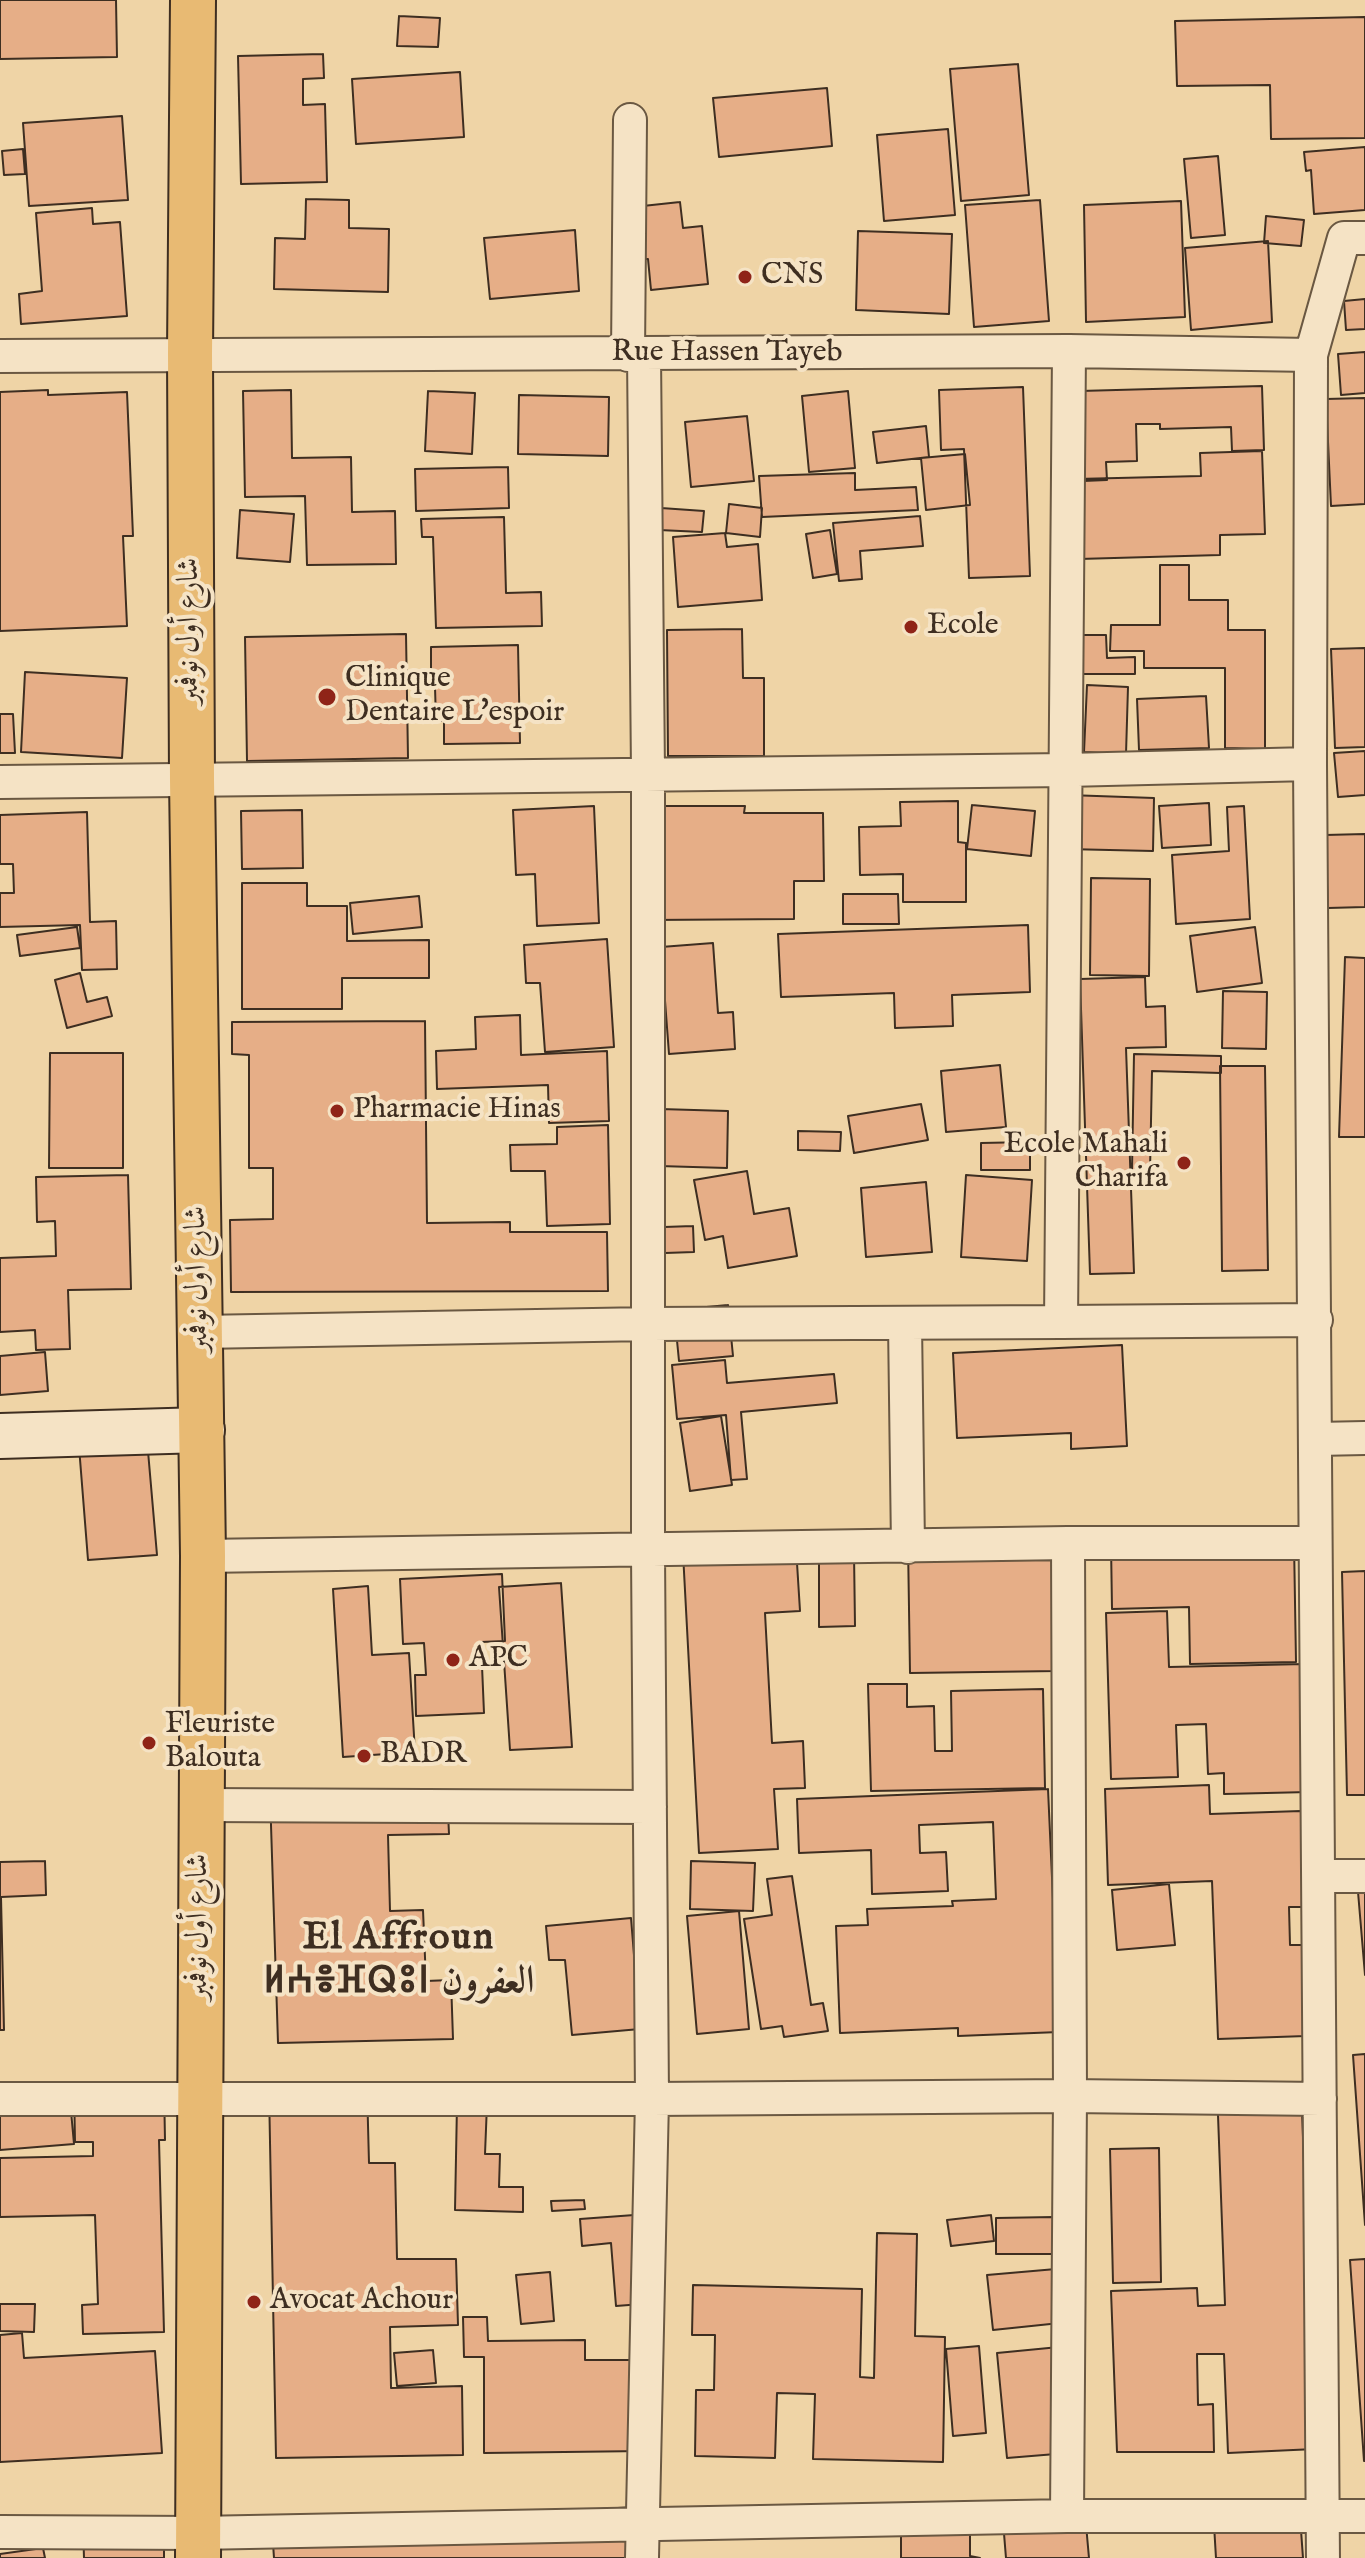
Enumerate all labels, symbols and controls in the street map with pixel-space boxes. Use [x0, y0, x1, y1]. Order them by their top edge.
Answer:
place label: CNS [761, 259, 823, 295]
marker: CNS [736, 268, 754, 286]
street label: Rue Hassen Tayeb [611, 336, 843, 372]
street label: شارع أول نوفمبر [173, 558, 209, 704]
place label: Ecole [927, 609, 999, 645]
marker: Ecole [902, 618, 920, 636]
place label: Clinique Dentaire L'espoir [345, 662, 564, 732]
marker: Clinique Dentaire L'espoir [316, 686, 338, 708]
place label: Pharmacie Hinas [353, 1093, 561, 1129]
marker: Pharmacie Hinas [328, 1102, 346, 1120]
place label: Ecole Mahali Charifa [1004, 1128, 1168, 1198]
marker: Ecole Mahali Charifa [1175, 1154, 1193, 1172]
street label: شارع أول نوفمبر [180, 1205, 218, 1353]
place label: APC [469, 1642, 528, 1678]
marker: APC [444, 1651, 462, 1669]
place label: Fleuriste Balouta [165, 1708, 275, 1778]
marker: Fleuriste Balouta [140, 1734, 158, 1752]
place label: BADR [380, 1738, 466, 1774]
marker: BADR [355, 1747, 373, 1765]
street label: شارع أول نوفمبر [182, 1854, 218, 2000]
district label: El Affroun ⵍⵄⴻⴼⵕⵓⵏ العفرون [272, 1917, 526, 2006]
place label: Avocat Achour [270, 2284, 453, 2320]
marker: Avocat Achour [245, 2293, 263, 2311]

